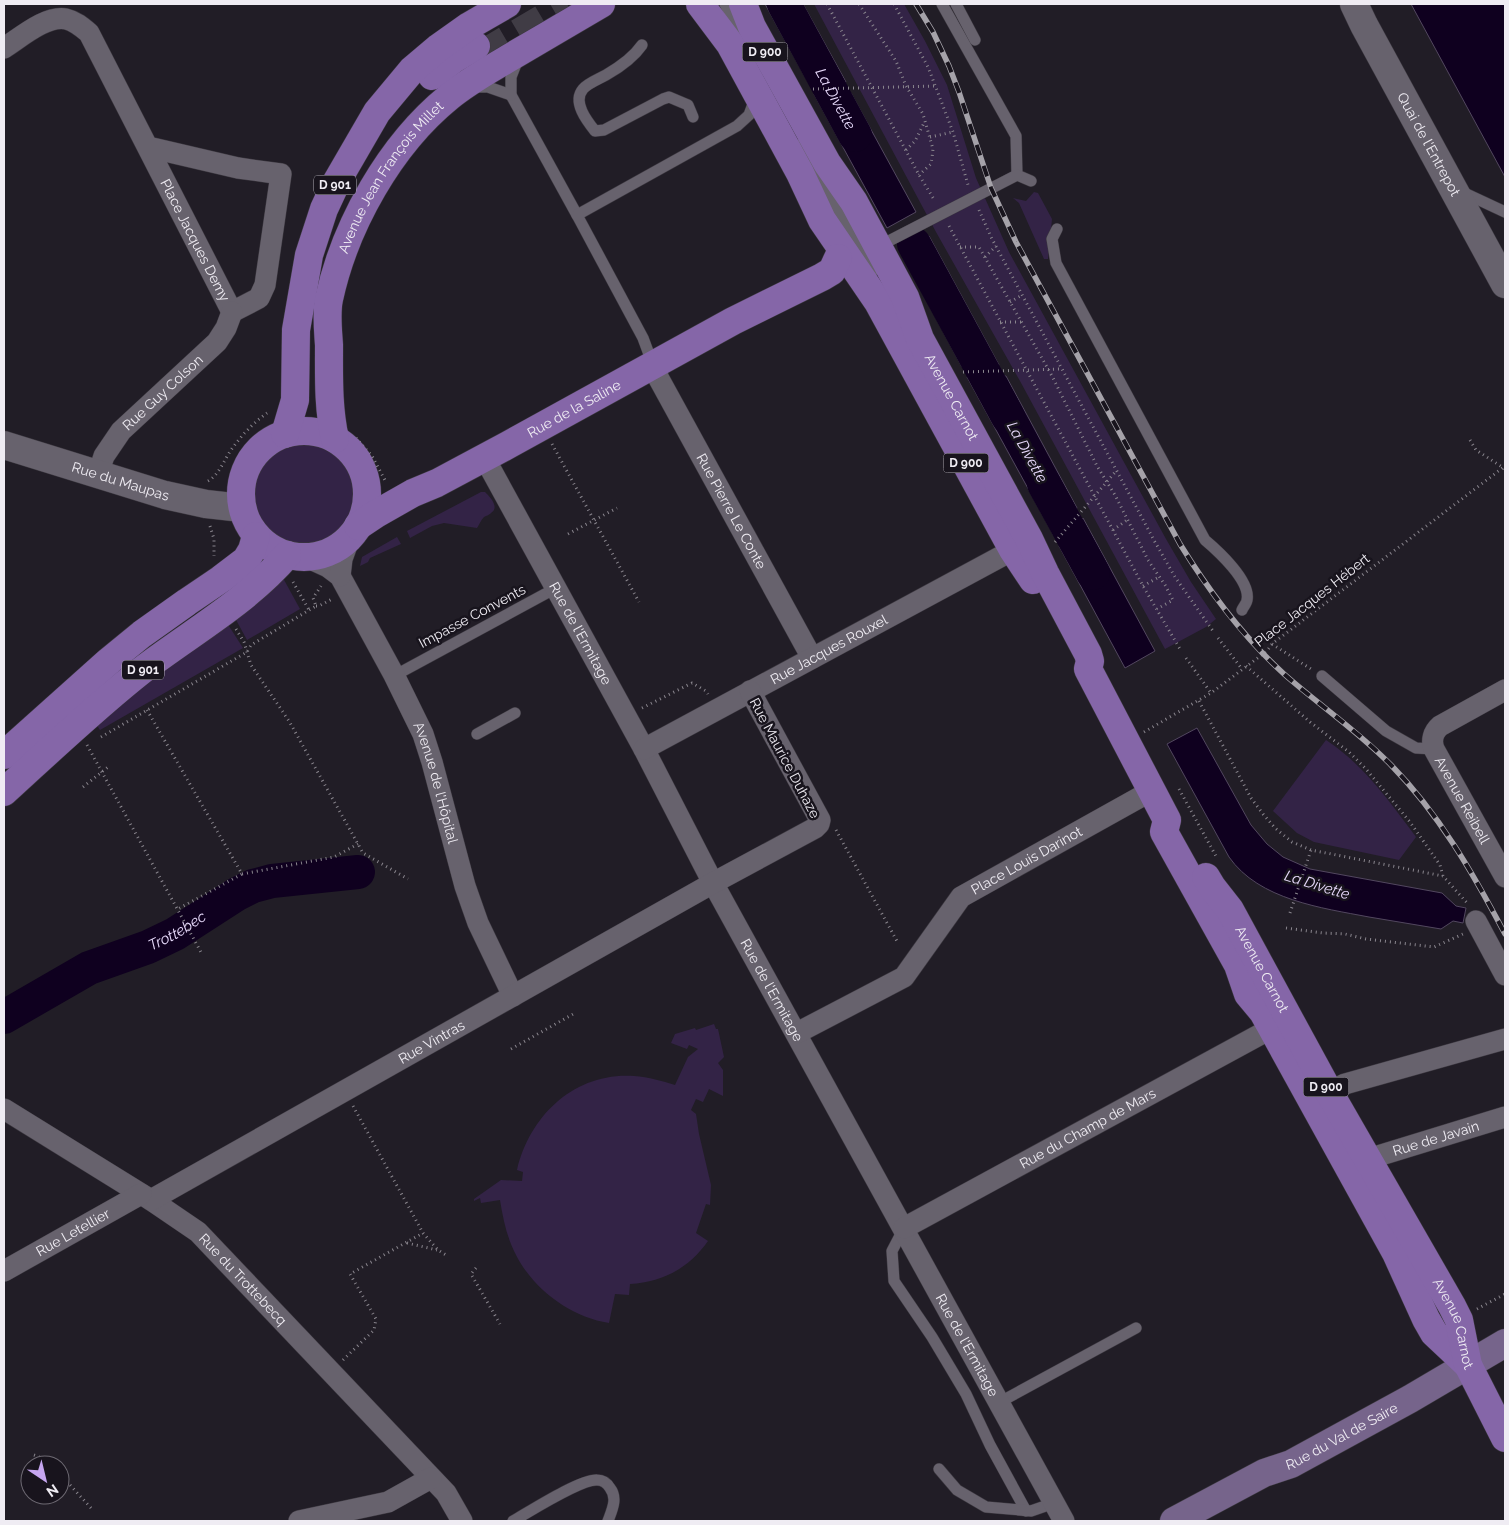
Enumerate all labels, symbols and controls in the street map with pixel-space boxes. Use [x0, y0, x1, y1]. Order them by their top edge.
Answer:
road number: D 900 [742, 42, 788, 62]
water label: La Divette [812, 65, 859, 133]
street label: Quai de l'Entrepot [1394, 90, 1464, 199]
street label: Avenue Jean François Millet [335, 97, 447, 255]
street label: Place Jacques Demy [157, 176, 233, 304]
road number: D 901 [314, 176, 356, 194]
street label: Rue Guy Colson [119, 351, 206, 433]
street label: Avenue Carnot [922, 351, 982, 443]
street label: Rue de la Saline [524, 377, 623, 441]
water label: La Divette [1003, 418, 1051, 486]
street label: Rue Pierre Le Conte [693, 451, 770, 572]
road number: D 900 [944, 453, 988, 472]
street label: Rue du Maupas [70, 459, 171, 504]
street label: Place Jacques Hébert [1251, 550, 1373, 650]
street label: Rue de l'Ermitage [546, 579, 615, 687]
street label: Impasse Convents [416, 581, 528, 651]
street label: Rue Jacques Rouxel [768, 611, 890, 687]
road number: D 901 [122, 660, 164, 680]
street label: Rue Maurice Duhaze [747, 695, 823, 821]
street label: Avenue de l'Hôpital [410, 719, 461, 845]
street label: Avenue Reibell [1432, 754, 1493, 847]
street label: Place Louis Darinot [968, 823, 1085, 898]
water label: La Divette [1282, 867, 1352, 903]
water label: Trottebec [146, 907, 209, 954]
street label: Avenue Carnot [1232, 923, 1292, 1015]
street label: Rue de l'Ermitage [737, 936, 807, 1044]
street label: Rue Vintras [396, 1017, 468, 1067]
road number: D 900 [1304, 1078, 1348, 1096]
street label: Rue du Champ de Mars [1017, 1085, 1159, 1172]
street label: Rue de Javain [1391, 1117, 1481, 1159]
street label: Rue Letellier [33, 1205, 113, 1259]
street label: Rue du Trottebecq [196, 1230, 290, 1328]
street label: Avenue Carnot [1430, 1275, 1477, 1372]
street label: Rue de l'Ermitage [933, 1291, 1002, 1399]
street label: Rue du Val de Saire [1284, 1399, 1400, 1473]
north arrow [20, 1455, 70, 1505]
text: N [43, 1481, 61, 1500]

